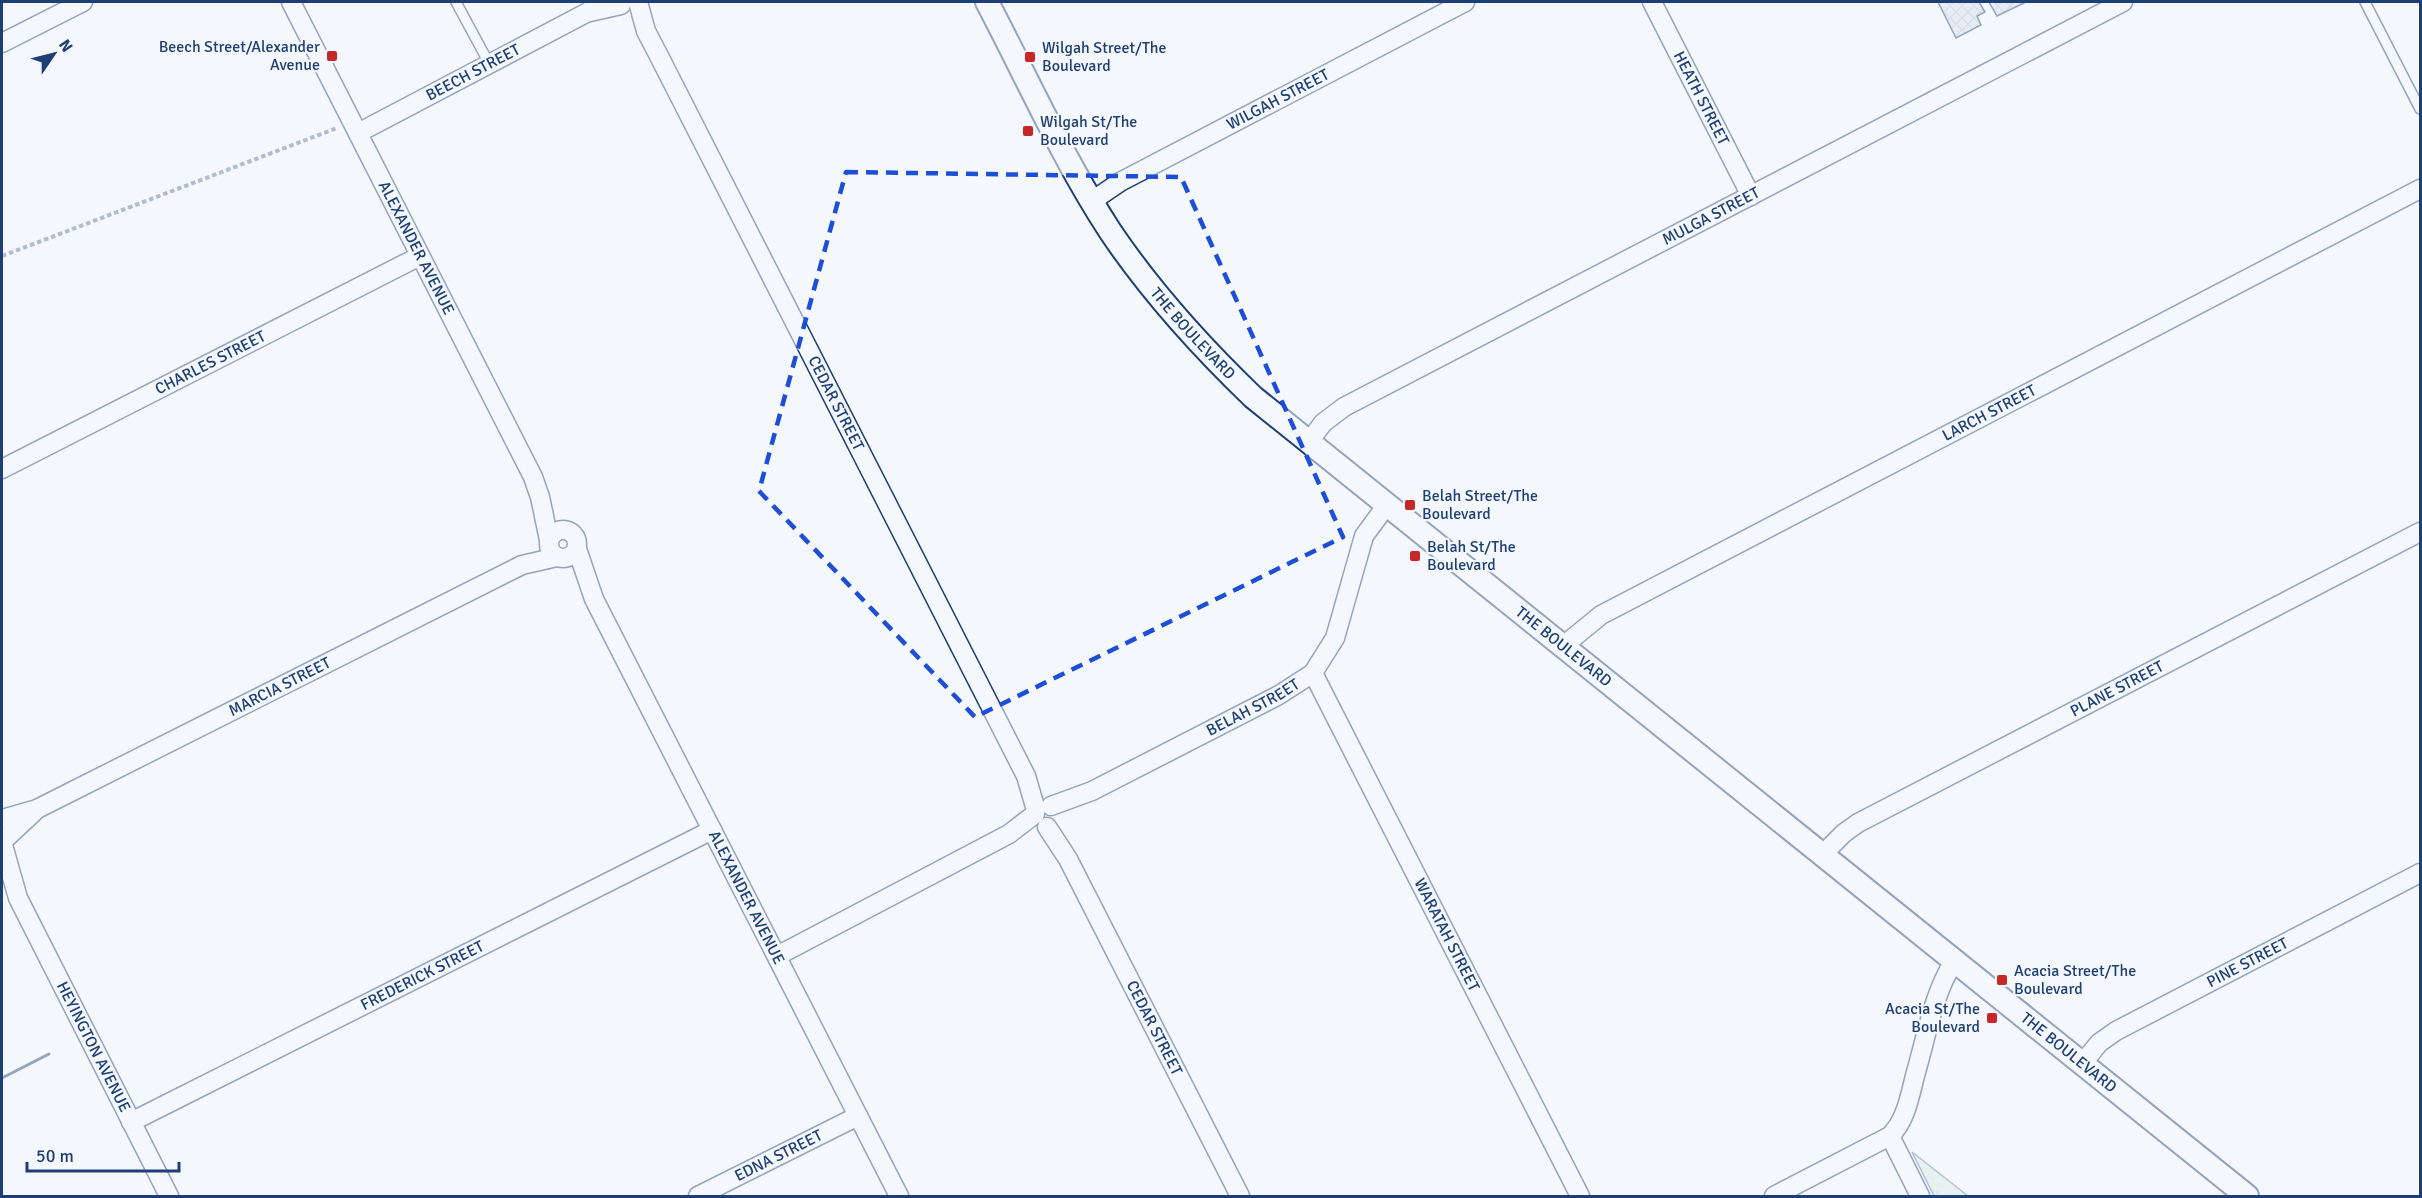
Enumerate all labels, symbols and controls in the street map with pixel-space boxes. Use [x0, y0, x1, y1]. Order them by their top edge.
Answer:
north arrow [24, 24, 84, 84]
text: N [54, 36, 77, 56]
place label: Beech Street/Alexander Avenue [159, 37, 320, 75]
place label: Wilgah Street/The Boulevard [1042, 38, 1167, 76]
street label: BEECH STREET [423, 39, 524, 105]
street label: HEATH STREET [1669, 48, 1733, 149]
marker: Beech Street/Alexander Avenue [325, 49, 339, 63]
marker: Wilgah Street/The Boulevard [1023, 50, 1037, 64]
street label: WILGAH STREET [1223, 65, 1333, 134]
place label: Wilgah St/The Boulevard [1040, 112, 1137, 150]
marker: Wilgah St/The Boulevard [1021, 124, 1035, 138]
street label: ALEXANDER AVENUE [374, 178, 459, 318]
street label: MULGA STREET [1659, 183, 1763, 250]
street label: THE BOULEVARD [1146, 283, 1240, 384]
street label: CHARLES STREET [152, 326, 269, 399]
street label: CEDAR STREET [804, 352, 869, 454]
street label: LARCH STREET [1939, 380, 2040, 446]
place label: Belah Street/The Boulevard [1422, 486, 1538, 524]
marker: Belah Street/The Boulevard [1403, 498, 1417, 512]
place label: Belah St/The Boulevard [1427, 537, 1516, 575]
marker: Belah St/The Boulevard [1408, 549, 1422, 563]
street label: THE BOULEVARD [1511, 602, 1616, 691]
street label: MARCIA STREET [225, 653, 334, 721]
street label: PLANE STREET [2067, 656, 2167, 721]
street label: BELAH STREET [1203, 674, 1304, 741]
street label: ALEXANDER AVENUE [704, 827, 789, 968]
street label: WARATAH STREET [1409, 875, 1484, 995]
street label: PINE STREET [2203, 933, 2292, 992]
street label: FREDERICK STREET [357, 936, 487, 1015]
place label: Acacia Street/The Boulevard [2014, 961, 2136, 999]
marker: Acacia Street/The Boulevard [1995, 973, 2009, 987]
street label: CEDAR STREET [1122, 977, 1187, 1079]
street label: HEYINGTON AVENUE [52, 978, 135, 1116]
place label: Acacia St/The Boulevard [1885, 999, 1980, 1037]
street label: THE BOULEVARD [2017, 1008, 2121, 1097]
marker: Acacia St/The Boulevard [1985, 1011, 1999, 1025]
street label: EDNA STREET [731, 1125, 826, 1186]
scale bar [27, 1135, 178, 1173]
text: 50 m [36, 1145, 74, 1167]

